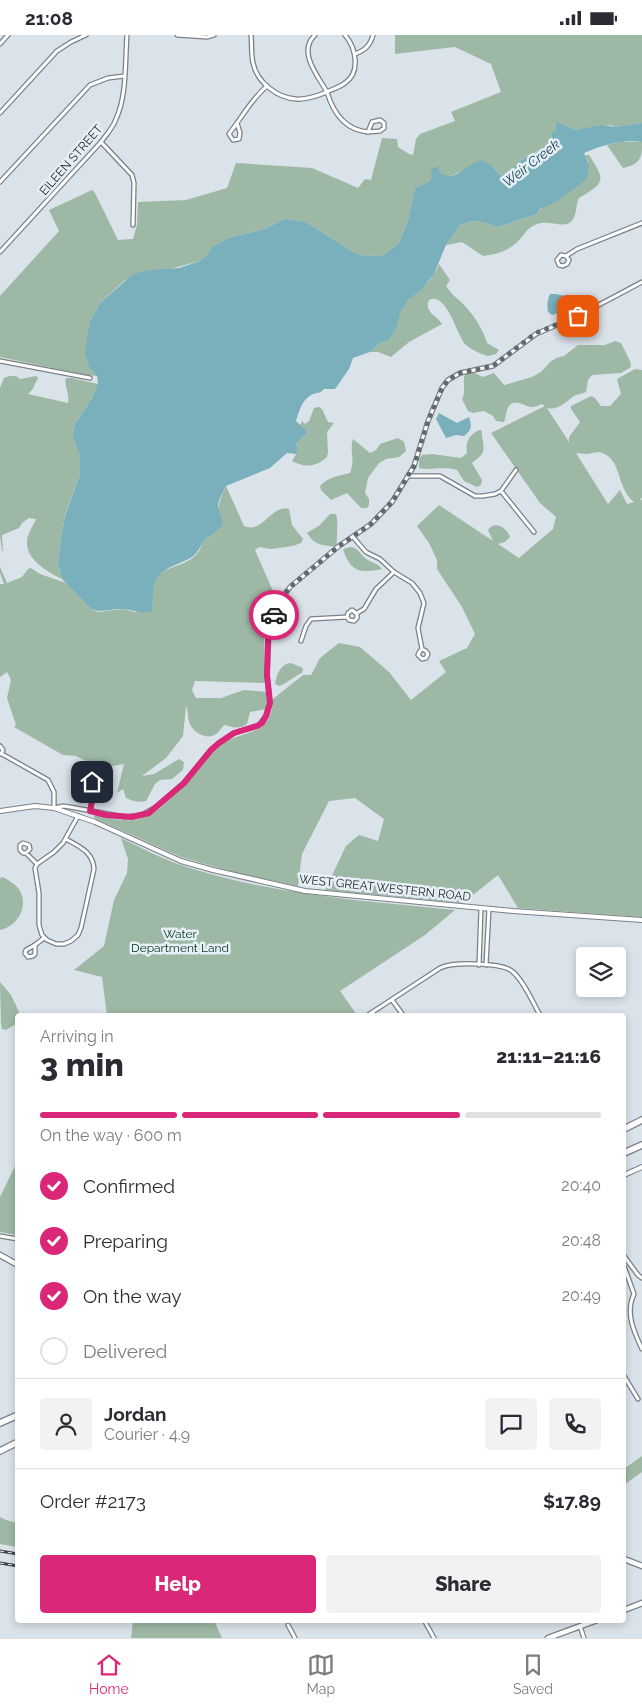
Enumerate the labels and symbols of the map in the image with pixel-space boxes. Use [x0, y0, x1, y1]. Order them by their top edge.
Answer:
street label: EILEEN STREET [37, 121, 106, 198]
water label: Weir Creek [499, 135, 563, 190]
pin [557, 295, 599, 337]
courier [249, 590, 299, 640]
pin [71, 761, 113, 803]
street label: WEST GREAT WESTERN ROAD [298, 872, 472, 904]
park label: Water Department Land [131, 927, 229, 955]

